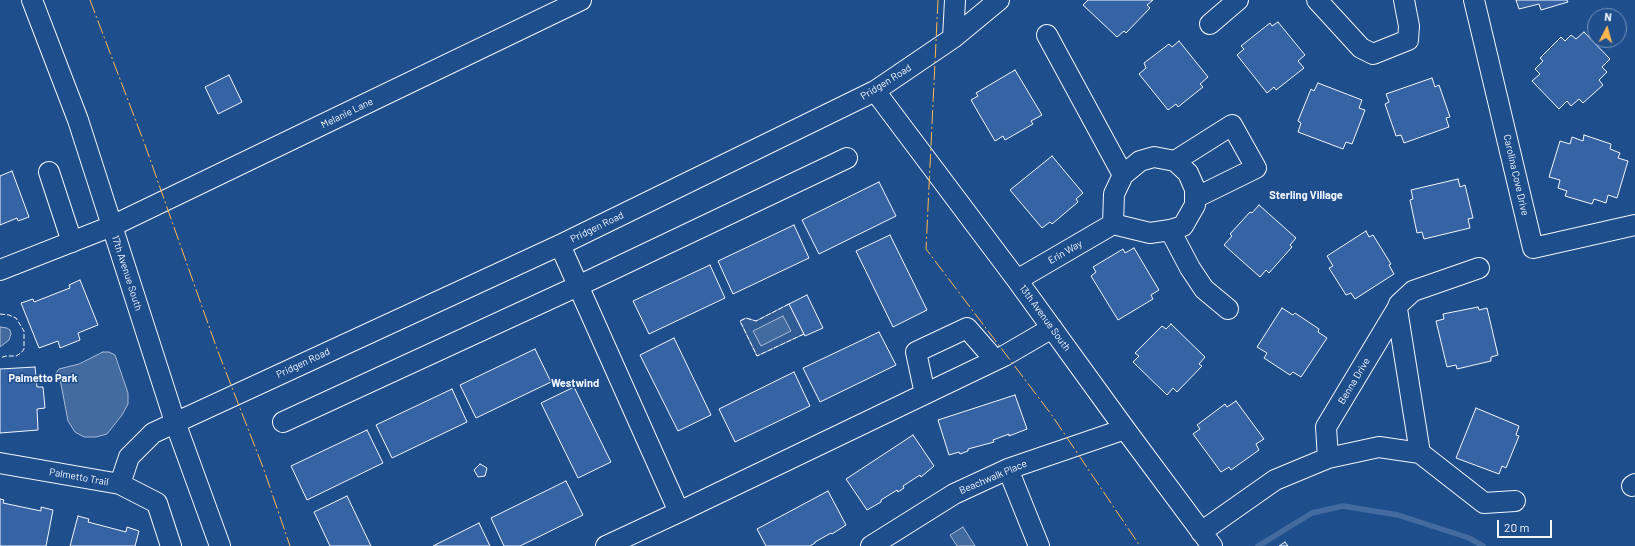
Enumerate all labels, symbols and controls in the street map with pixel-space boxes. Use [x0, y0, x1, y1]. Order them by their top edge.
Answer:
north arrow [1587, 8, 1627, 48]
text: N [1604, 10, 1613, 23]
street label: Pridgen Road [858, 62, 914, 102]
street label: Melanie Lane [319, 95, 375, 131]
street label: Carolina Cove Drive [1501, 133, 1531, 217]
district label: Sterling Village [1269, 188, 1343, 202]
street label: Pridgen Road [568, 209, 626, 245]
street label: 17th Avenue South [109, 234, 145, 312]
street label: Erin Way [1046, 237, 1084, 267]
street label: 13th Avenue South [1017, 282, 1073, 354]
street label: Pridgen Road [274, 345, 332, 381]
street label: Benna Drive [1336, 356, 1372, 406]
district label: Palmetto Park [9, 371, 77, 385]
district label: Westwind [551, 376, 599, 390]
street label: Beachwalk Place [957, 457, 1029, 497]
street label: Palmetto Trail [48, 466, 110, 488]
scale bar [1499, 512, 1554, 538]
text: 20 m [1504, 520, 1530, 534]

